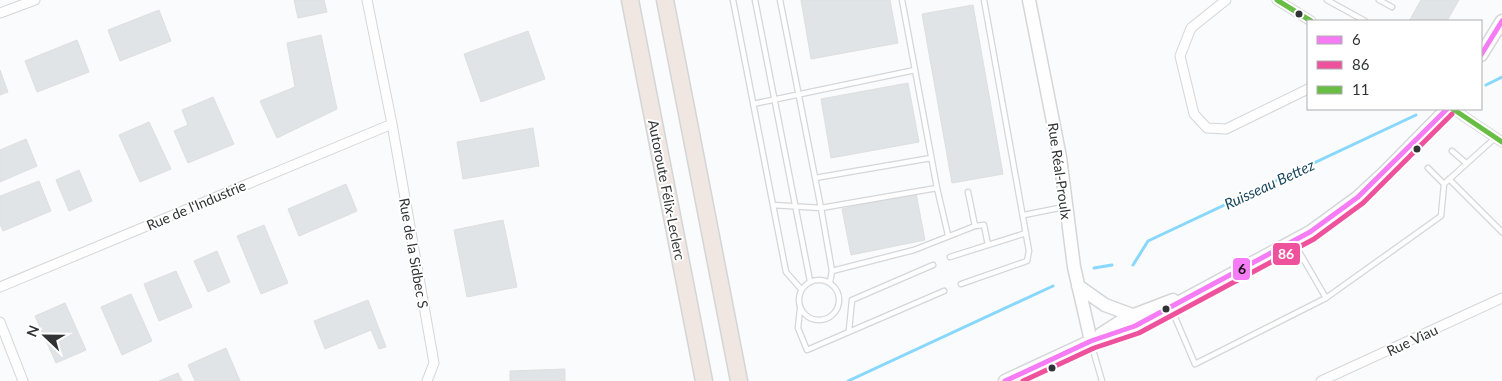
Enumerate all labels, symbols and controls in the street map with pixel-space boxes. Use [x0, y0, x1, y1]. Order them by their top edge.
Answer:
unlabelled marker [1294, 9, 1304, 19]
legend [1307, 20, 1482, 110]
text: 6 [1352, 30, 1361, 48]
text: 86 [1352, 55, 1370, 73]
text: 11 [1352, 80, 1369, 98]
street label: Autoroute Félix-Leclerc [645, 118, 689, 262]
street label: Rue Réal-Proulx [1045, 122, 1075, 221]
unlabelled marker [1412, 144, 1422, 154]
water label: Ruisseau Bettez [1221, 155, 1318, 213]
street label: Rue de l'Industrie [144, 176, 248, 234]
street label: Rue de la Sidbec S [396, 196, 432, 310]
line badge: 86 [1272, 242, 1301, 266]
text: 86 [1278, 245, 1294, 262]
line badge: 6 [1232, 257, 1251, 281]
text: 6 [1238, 260, 1246, 277]
unlabelled marker [1161, 304, 1171, 314]
north arrow [20, 311, 70, 361]
street label: Rue Viau [1384, 321, 1440, 359]
text: N [23, 323, 42, 339]
unlabelled marker [1047, 363, 1057, 373]

